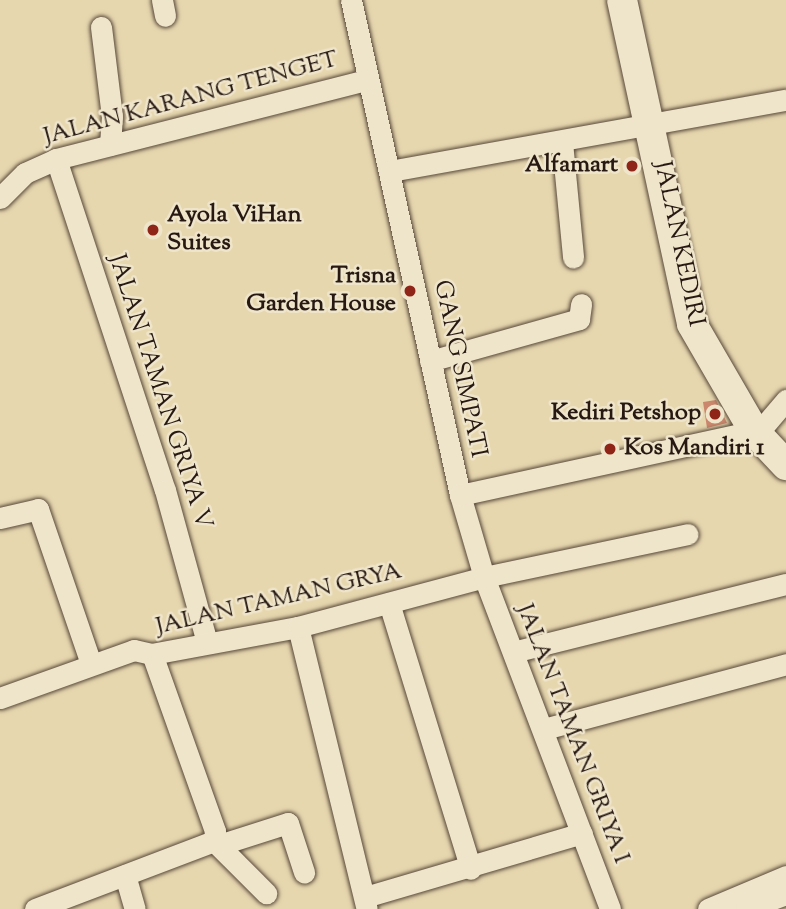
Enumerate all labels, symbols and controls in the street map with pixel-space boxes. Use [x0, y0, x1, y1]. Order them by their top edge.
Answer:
street label: JALAN KARANG TENGET [41, 46, 341, 152]
place label: Alfamart [525, 152, 618, 180]
marker: Alfamart [624, 158, 640, 174]
street label: JALAN KEDIRI [646, 159, 710, 329]
place label: Ayola ViHan Suites [167, 202, 302, 258]
marker: Ayola ViHan Suites [145, 222, 161, 238]
street label: JALAN TAMAN GRIYA V [101, 251, 217, 533]
place label: Trisna Garden House [246, 263, 396, 319]
street label: GANG SIMPATI [426, 278, 492, 460]
marker: Trisna Garden House [402, 283, 418, 299]
place label: Kediri Petshop [551, 400, 701, 428]
marker: Kediri Petshop [707, 406, 723, 422]
place label: Kos Mandiri 1 [624, 435, 764, 463]
marker: Kos Mandiri 1 [602, 441, 618, 457]
street label: JALAN TAMAN GRYA [153, 558, 405, 642]
street label: JALAN TAMAN GRIYA I [509, 600, 635, 868]

